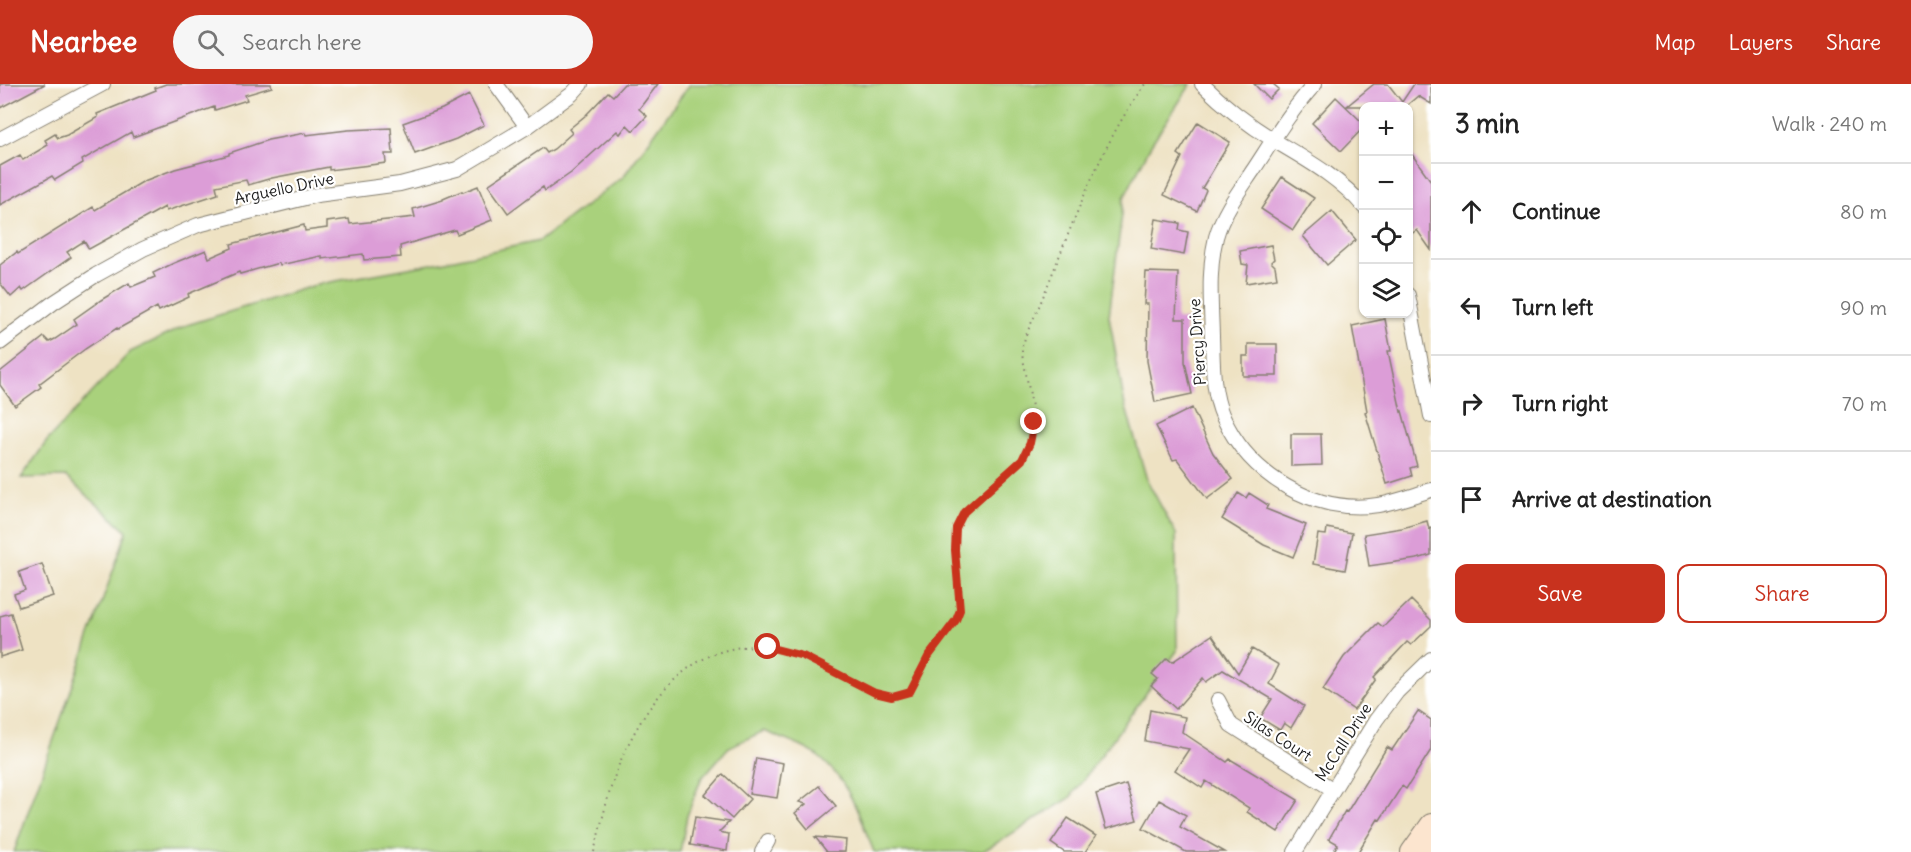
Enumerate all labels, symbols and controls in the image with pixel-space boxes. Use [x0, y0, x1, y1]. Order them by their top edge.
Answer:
search box [173, 15, 593, 69]
text: Nearbee [30, 24, 137, 60]
icon: search [194, 26, 227, 59]
text: Search here [242, 28, 362, 56]
text: Map [1655, 29, 1695, 56]
text: Layers [1728, 29, 1793, 56]
text: Share [1826, 29, 1881, 56]
map controls [1359, 102, 1413, 318]
button: + [1359, 102, 1413, 156]
text: 3 min [1455, 107, 1520, 140]
text: Walk · 240 m [1772, 111, 1887, 136]
button: − [1359, 156, 1413, 210]
street label: Arguello Drive [232, 168, 336, 208]
icon: ahead [1455, 195, 1488, 228]
text: Continue [1512, 197, 1601, 225]
text: 80 m [1840, 199, 1887, 224]
button: locate [1359, 210, 1413, 264]
button: layers [1359, 264, 1413, 318]
icon: left [1455, 291, 1488, 324]
text: Turn left [1512, 293, 1593, 321]
text: 90 m [1840, 295, 1887, 320]
street label: Piercy Drive [1184, 298, 1210, 386]
icon: right [1455, 387, 1488, 420]
text: Turn right [1512, 389, 1608, 417]
text: 70 m [1842, 391, 1887, 416]
route end [1020, 408, 1046, 434]
icon: arrive [1455, 483, 1488, 516]
text: Arrive at destination [1512, 485, 1712, 513]
button: Save [1455, 564, 1665, 623]
button: Share [1677, 564, 1887, 623]
route start [754, 633, 780, 659]
street label: McCall Drive [1310, 699, 1376, 785]
street label: Silas Court [1240, 707, 1316, 766]

